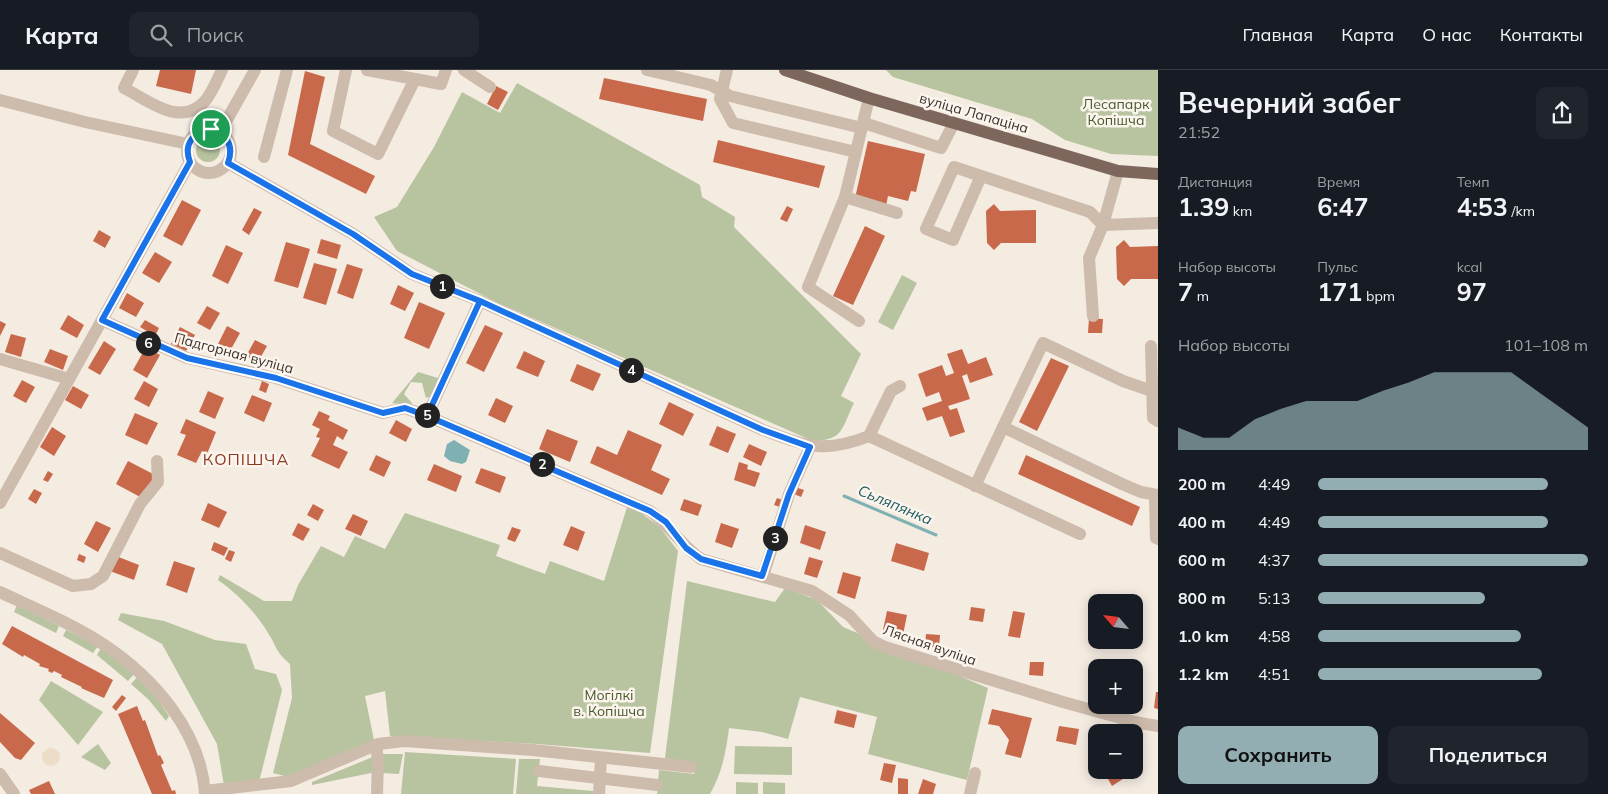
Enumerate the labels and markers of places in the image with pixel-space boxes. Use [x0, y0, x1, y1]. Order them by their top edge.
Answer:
pin [190, 108, 232, 150]
pin: 1 [430, 274, 454, 298]
pin: 6 [136, 330, 160, 356]
pin: 4 [618, 358, 644, 382]
pin: 5 [414, 402, 440, 428]
pin: 2 [530, 452, 554, 476]
pin: 3 [762, 526, 788, 550]

